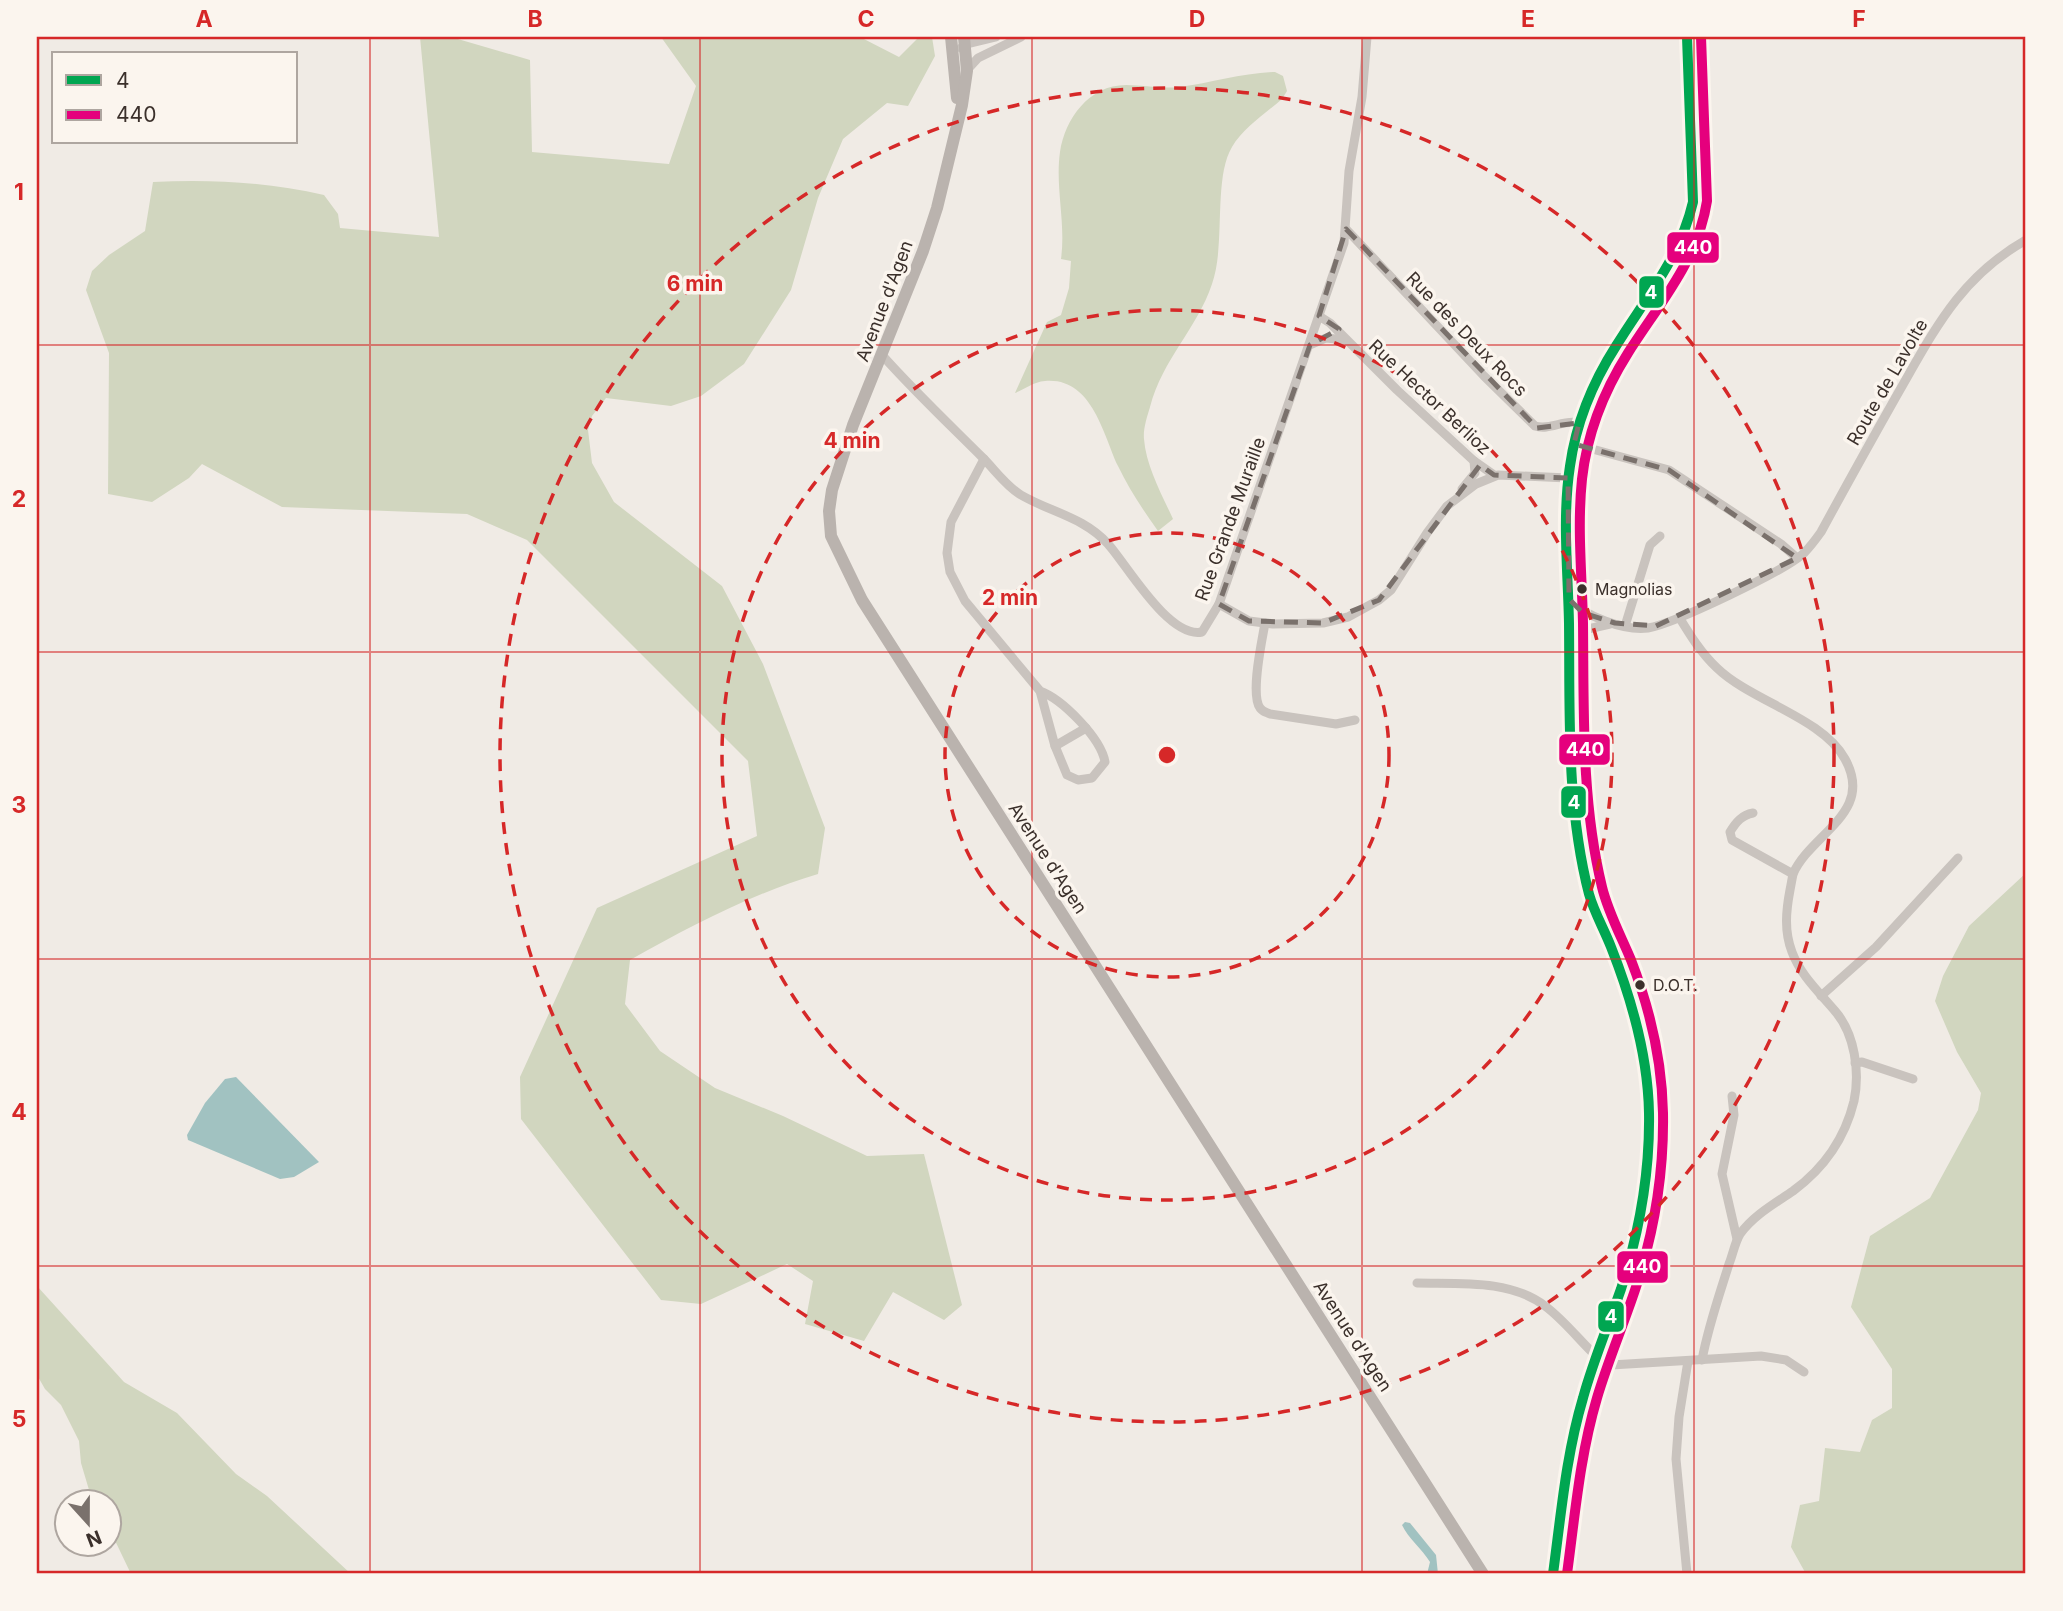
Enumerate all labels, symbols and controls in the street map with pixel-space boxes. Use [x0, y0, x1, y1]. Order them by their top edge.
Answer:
text: A [195, 5, 213, 33]
text: B [527, 5, 543, 33]
text: C [857, 5, 875, 33]
text: D [1189, 5, 1205, 33]
text: E [1521, 5, 1535, 33]
text: F [1852, 5, 1866, 33]
legend [52, 52, 298, 144]
text: 4 [116, 68, 130, 93]
text: 440 [116, 102, 156, 127]
text: 1 [14, 178, 24, 206]
line badge: 440 [1666, 231, 1720, 264]
text: 440 [1674, 236, 1712, 259]
street label: Avenue d'Agen [851, 238, 917, 364]
street label: Rue des Deux Rocs [1402, 267, 1532, 401]
text: 6 min [667, 271, 723, 296]
line badge: 4 [1638, 275, 1665, 309]
text: 4 [1645, 281, 1657, 304]
street label: Route de Lavolte [1842, 315, 1932, 449]
street label: Rue Hector Berlioz [1365, 335, 1495, 459]
text: 4 min [823, 428, 881, 453]
street label: Rue Grande Muraille [1191, 434, 1269, 604]
text: 2 [12, 485, 26, 513]
place label: Magnolias [1595, 579, 1672, 599]
marker: Magnolias [1575, 582, 1589, 596]
text: 2 min [982, 585, 1038, 610]
line badge: 440 [1558, 733, 1611, 766]
text: 440 [1566, 738, 1604, 761]
centre of rings [1155, 743, 1179, 767]
line badge: 4 [1560, 785, 1587, 819]
text: 3 [12, 791, 26, 819]
text: 4 [1568, 791, 1580, 814]
street label: Avenue d'Agen [1004, 799, 1092, 917]
place label: D.O.T. [1653, 975, 1698, 995]
marker: D.O.T. [1633, 978, 1647, 992]
text: 4 [11, 1098, 27, 1126]
line badge: 440 [1616, 1250, 1669, 1284]
text: 440 [1623, 1255, 1661, 1278]
street label: Avenue d'Agen [1309, 1277, 1397, 1395]
line badge: 4 [1597, 1300, 1625, 1333]
text: 4 [1605, 1305, 1617, 1328]
text: 5 [12, 1405, 26, 1433]
north arrow [52, 1488, 122, 1558]
text: N [83, 1525, 105, 1552]

